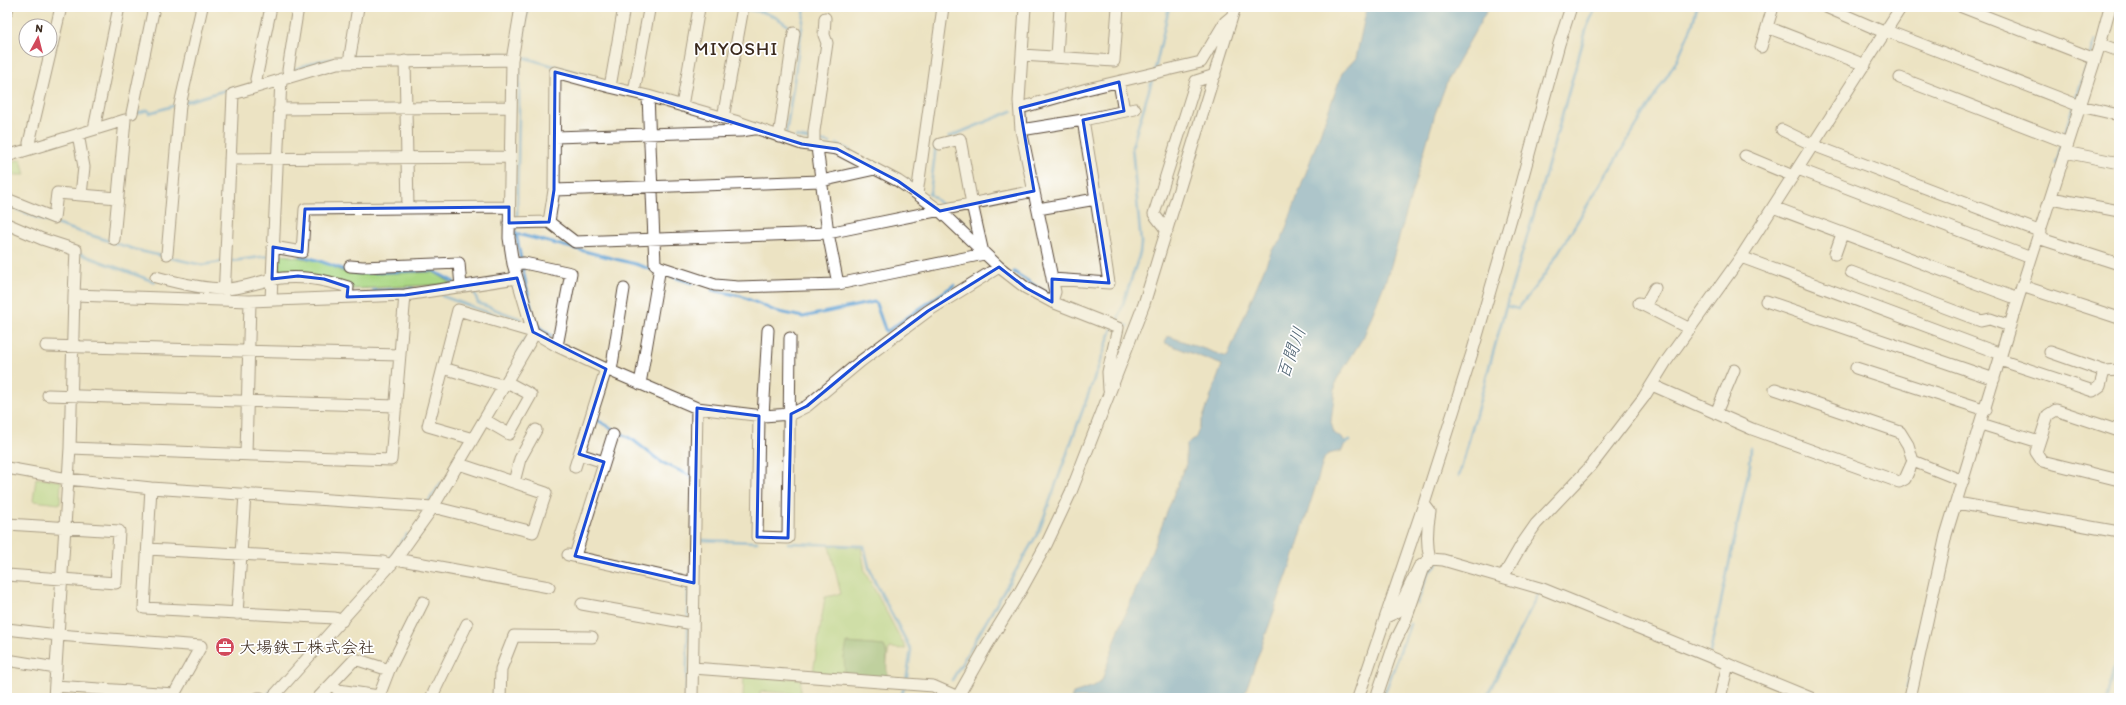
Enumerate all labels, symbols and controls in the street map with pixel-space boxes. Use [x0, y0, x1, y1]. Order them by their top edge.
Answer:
north arrow [18, 18, 58, 58]
text: N [35, 22, 44, 35]
district label: MIYOSHI [694, 37, 778, 60]
water label: 百間川 [1271, 324, 1311, 382]
office icon: 大場鉄工株式会社 [214, 636, 236, 658]
place label: 大場鉄工株式会社 [239, 637, 375, 657]

